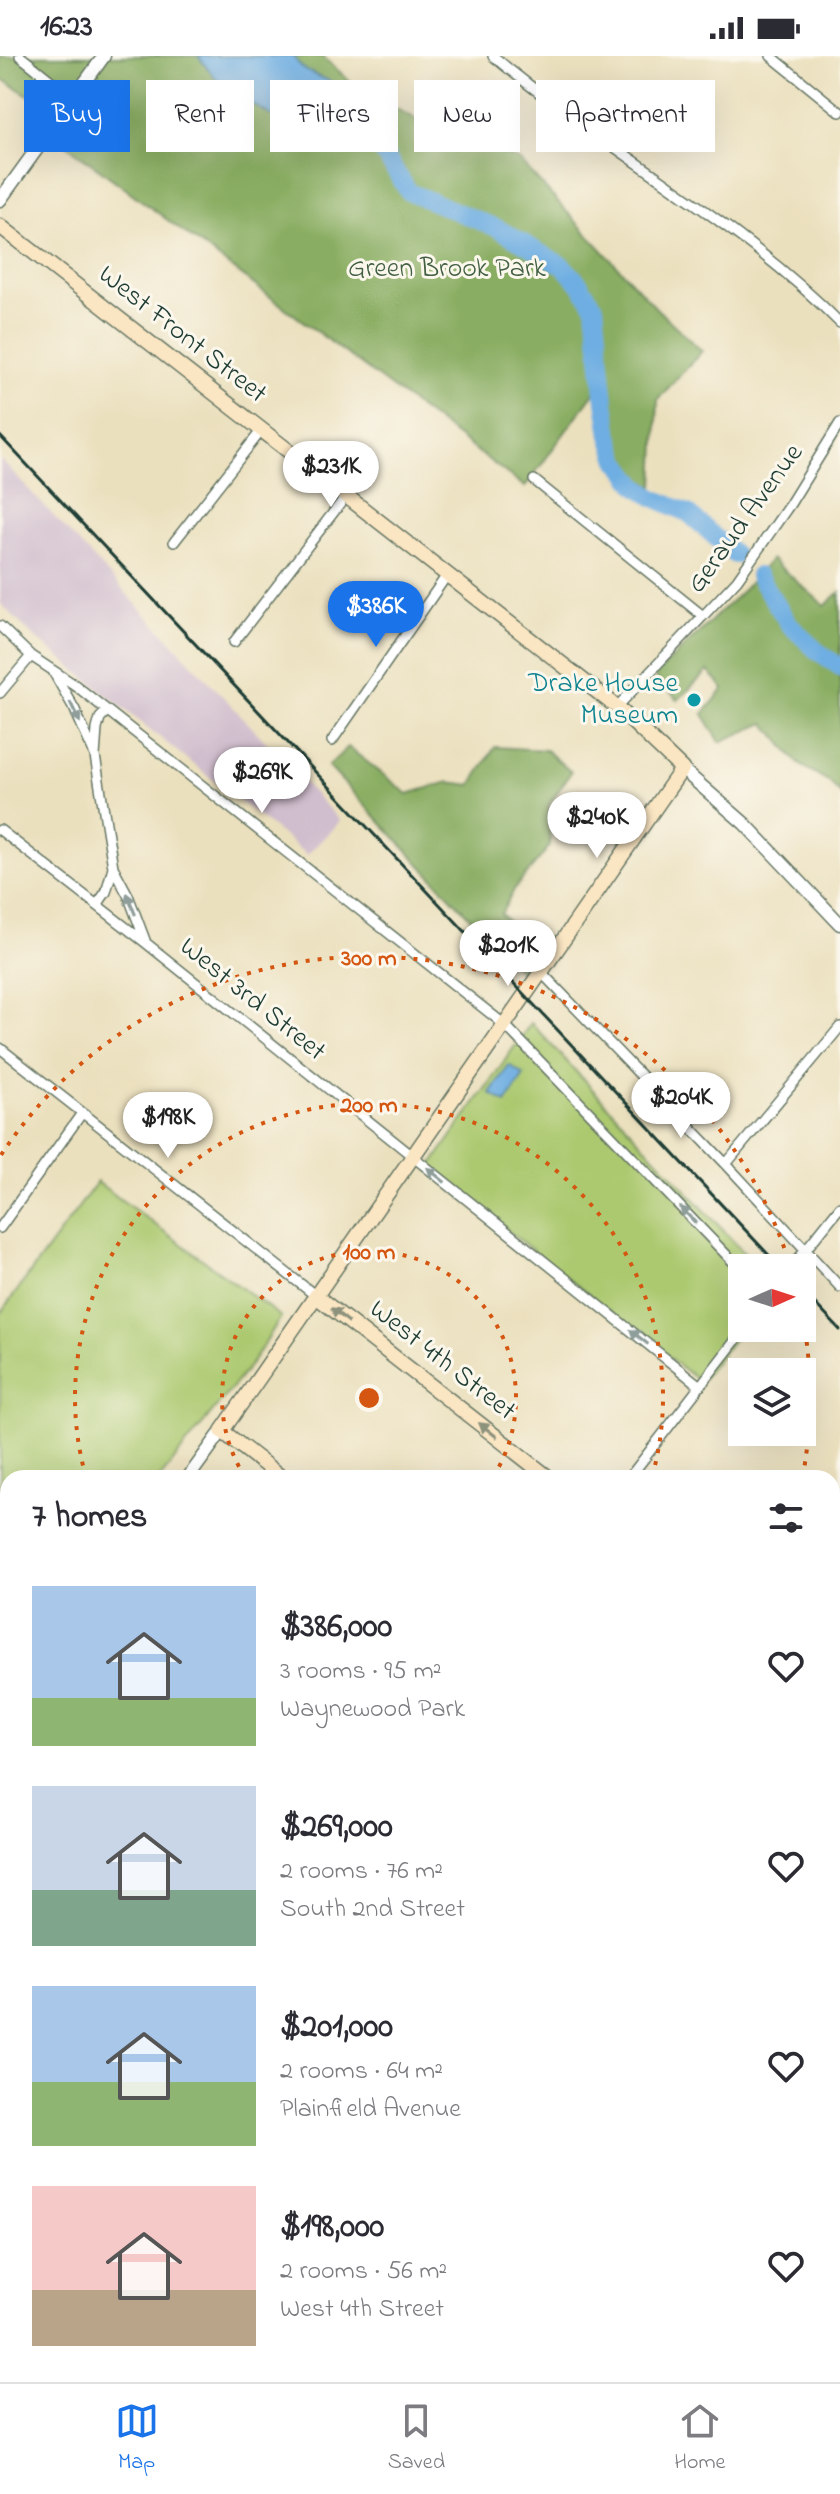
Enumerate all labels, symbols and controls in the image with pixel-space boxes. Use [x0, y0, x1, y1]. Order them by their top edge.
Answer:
text: 16:23 [40, 6, 93, 50]
chip: Buy [24, 80, 130, 152]
chip: Rent [146, 80, 254, 152]
chip: Filters [270, 80, 398, 152]
chip: New [414, 80, 520, 152]
chip: Apartment [536, 80, 715, 152]
park label: Green Brook Park [348, 249, 547, 290]
street label: West Front Street [89, 256, 275, 414]
street label: Geraud Avenue [678, 435, 815, 602]
pin: $231K [275, 441, 387, 509]
text: $231K [301, 448, 361, 486]
pin: $386K [320, 581, 432, 649]
text: $386K [346, 588, 406, 626]
place label: Drake House Museum [527, 664, 678, 737]
marker: Drake House Museum [685, 691, 703, 709]
one-way arrow [69, 701, 82, 724]
pin: $269K [206, 747, 318, 815]
text: $269K [232, 754, 292, 792]
pin: $240K [541, 792, 653, 860]
text: $240K [565, 799, 629, 837]
one-way arrow [124, 892, 137, 916]
pin: $201K [452, 920, 564, 988]
text: $201K [478, 927, 538, 965]
street label: West 3rd Street [170, 928, 334, 1072]
text: 300 m [340, 942, 397, 977]
pin: $204K [625, 1072, 737, 1140]
text: $204K [649, 1079, 713, 1117]
text: 200 m [339, 1089, 398, 1124]
pin: $198K [112, 1092, 224, 1160]
text: $198K [141, 1099, 195, 1137]
one-way arrow [426, 1167, 446, 1184]
one-way arrow [679, 1206, 698, 1225]
text: 100 m [343, 1236, 396, 1271]
north arrow [728, 1254, 816, 1342]
map controls [728, 1254, 816, 1446]
street label: West 4th Street [360, 1290, 524, 1432]
one-way arrow [330, 1307, 350, 1323]
one-way arrow [629, 1329, 649, 1346]
button: layers [728, 1358, 816, 1446]
centre of rings [355, 1384, 383, 1412]
one-way arrow [478, 1422, 498, 1439]
text: 7 homes [32, 1493, 147, 1543]
icon: filters [764, 1496, 808, 1540]
text: $386,000 [280, 1603, 392, 1653]
icon: home [96, 1618, 192, 1714]
icon: heart [764, 1644, 808, 1688]
text: 3 rooms · 95 m² [280, 1653, 441, 1691]
text: Waynewood Park [280, 1691, 465, 1729]
text: $269,000 [280, 1803, 393, 1853]
icon: home [96, 1818, 192, 1914]
icon: heart [764, 1844, 808, 1888]
text: 2 rooms · 76 m² [280, 1853, 443, 1891]
text: South 2nd Street [280, 1891, 465, 1929]
text: $201,000 [280, 2003, 393, 2053]
icon: home [96, 2018, 192, 2114]
icon: heart [764, 2044, 808, 2088]
text: 2 rooms · 64 m² [280, 2053, 443, 2091]
text: Plainfield Avenue [280, 2091, 461, 2129]
text: $198,000 [280, 2203, 384, 2253]
icon: home [96, 2218, 192, 2314]
icon: heart [764, 2244, 808, 2288]
text: 2 rooms · 56 m² [280, 2253, 447, 2291]
text: West 4th Street [280, 2291, 444, 2329]
tab: Map [115, 2399, 159, 2479]
tab: Saved [388, 2399, 445, 2479]
tab: Home [674, 2399, 725, 2479]

